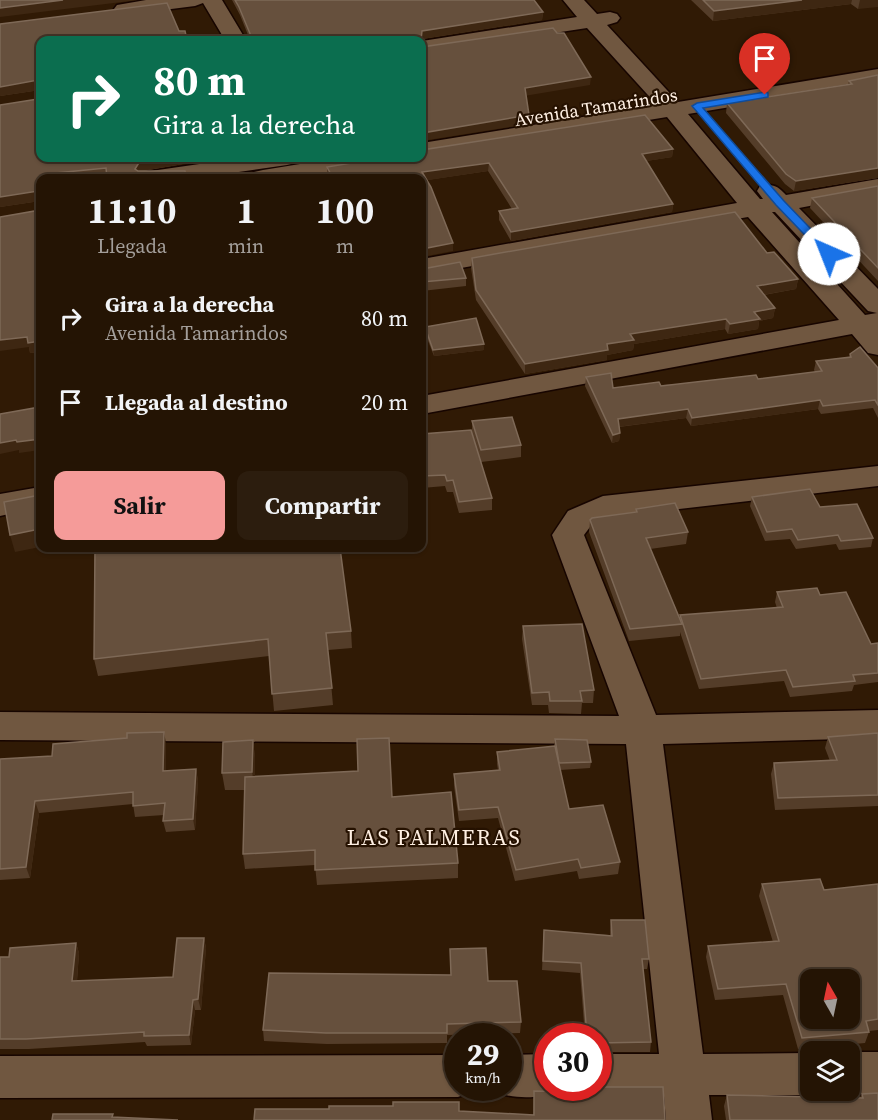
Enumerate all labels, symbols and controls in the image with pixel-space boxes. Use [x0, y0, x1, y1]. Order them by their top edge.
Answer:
pin [739, 33, 790, 95]
icon: arrive [748, 42, 781, 75]
text: 80 m [153, 51, 246, 109]
icon: right [54, 60, 132, 138]
street label: Avenida Tamarindos [513, 82, 679, 132]
text: Gira a la derecha [153, 106, 355, 143]
text: 11:10 [88, 186, 176, 235]
text: 1 [236, 186, 256, 235]
text: 100 [316, 186, 374, 235]
position arrow [797, 222, 861, 286]
text: Llegada [97, 232, 167, 260]
text: min [228, 232, 264, 260]
text: m [336, 232, 354, 260]
text: Gira a la derecha [105, 289, 274, 319]
icon: right [54, 302, 87, 335]
text: 80 m [361, 303, 408, 333]
text: Avenida Tamarindos [105, 319, 288, 347]
icon: arrive [54, 386, 87, 419]
text: Llegada al destino [105, 387, 288, 417]
text: 20 m [361, 387, 408, 417]
button: Salir [54, 471, 225, 540]
button: Compartir [237, 471, 408, 540]
district label: LAS PALMERAS [347, 822, 521, 852]
north arrow [800, 969, 860, 1029]
map controls [800, 969, 860, 1101]
speed limit sign: 30 [534, 1023, 612, 1101]
text: 29 [467, 1034, 499, 1075]
button: layers [800, 1041, 860, 1101]
text: km/h [465, 1067, 501, 1088]

